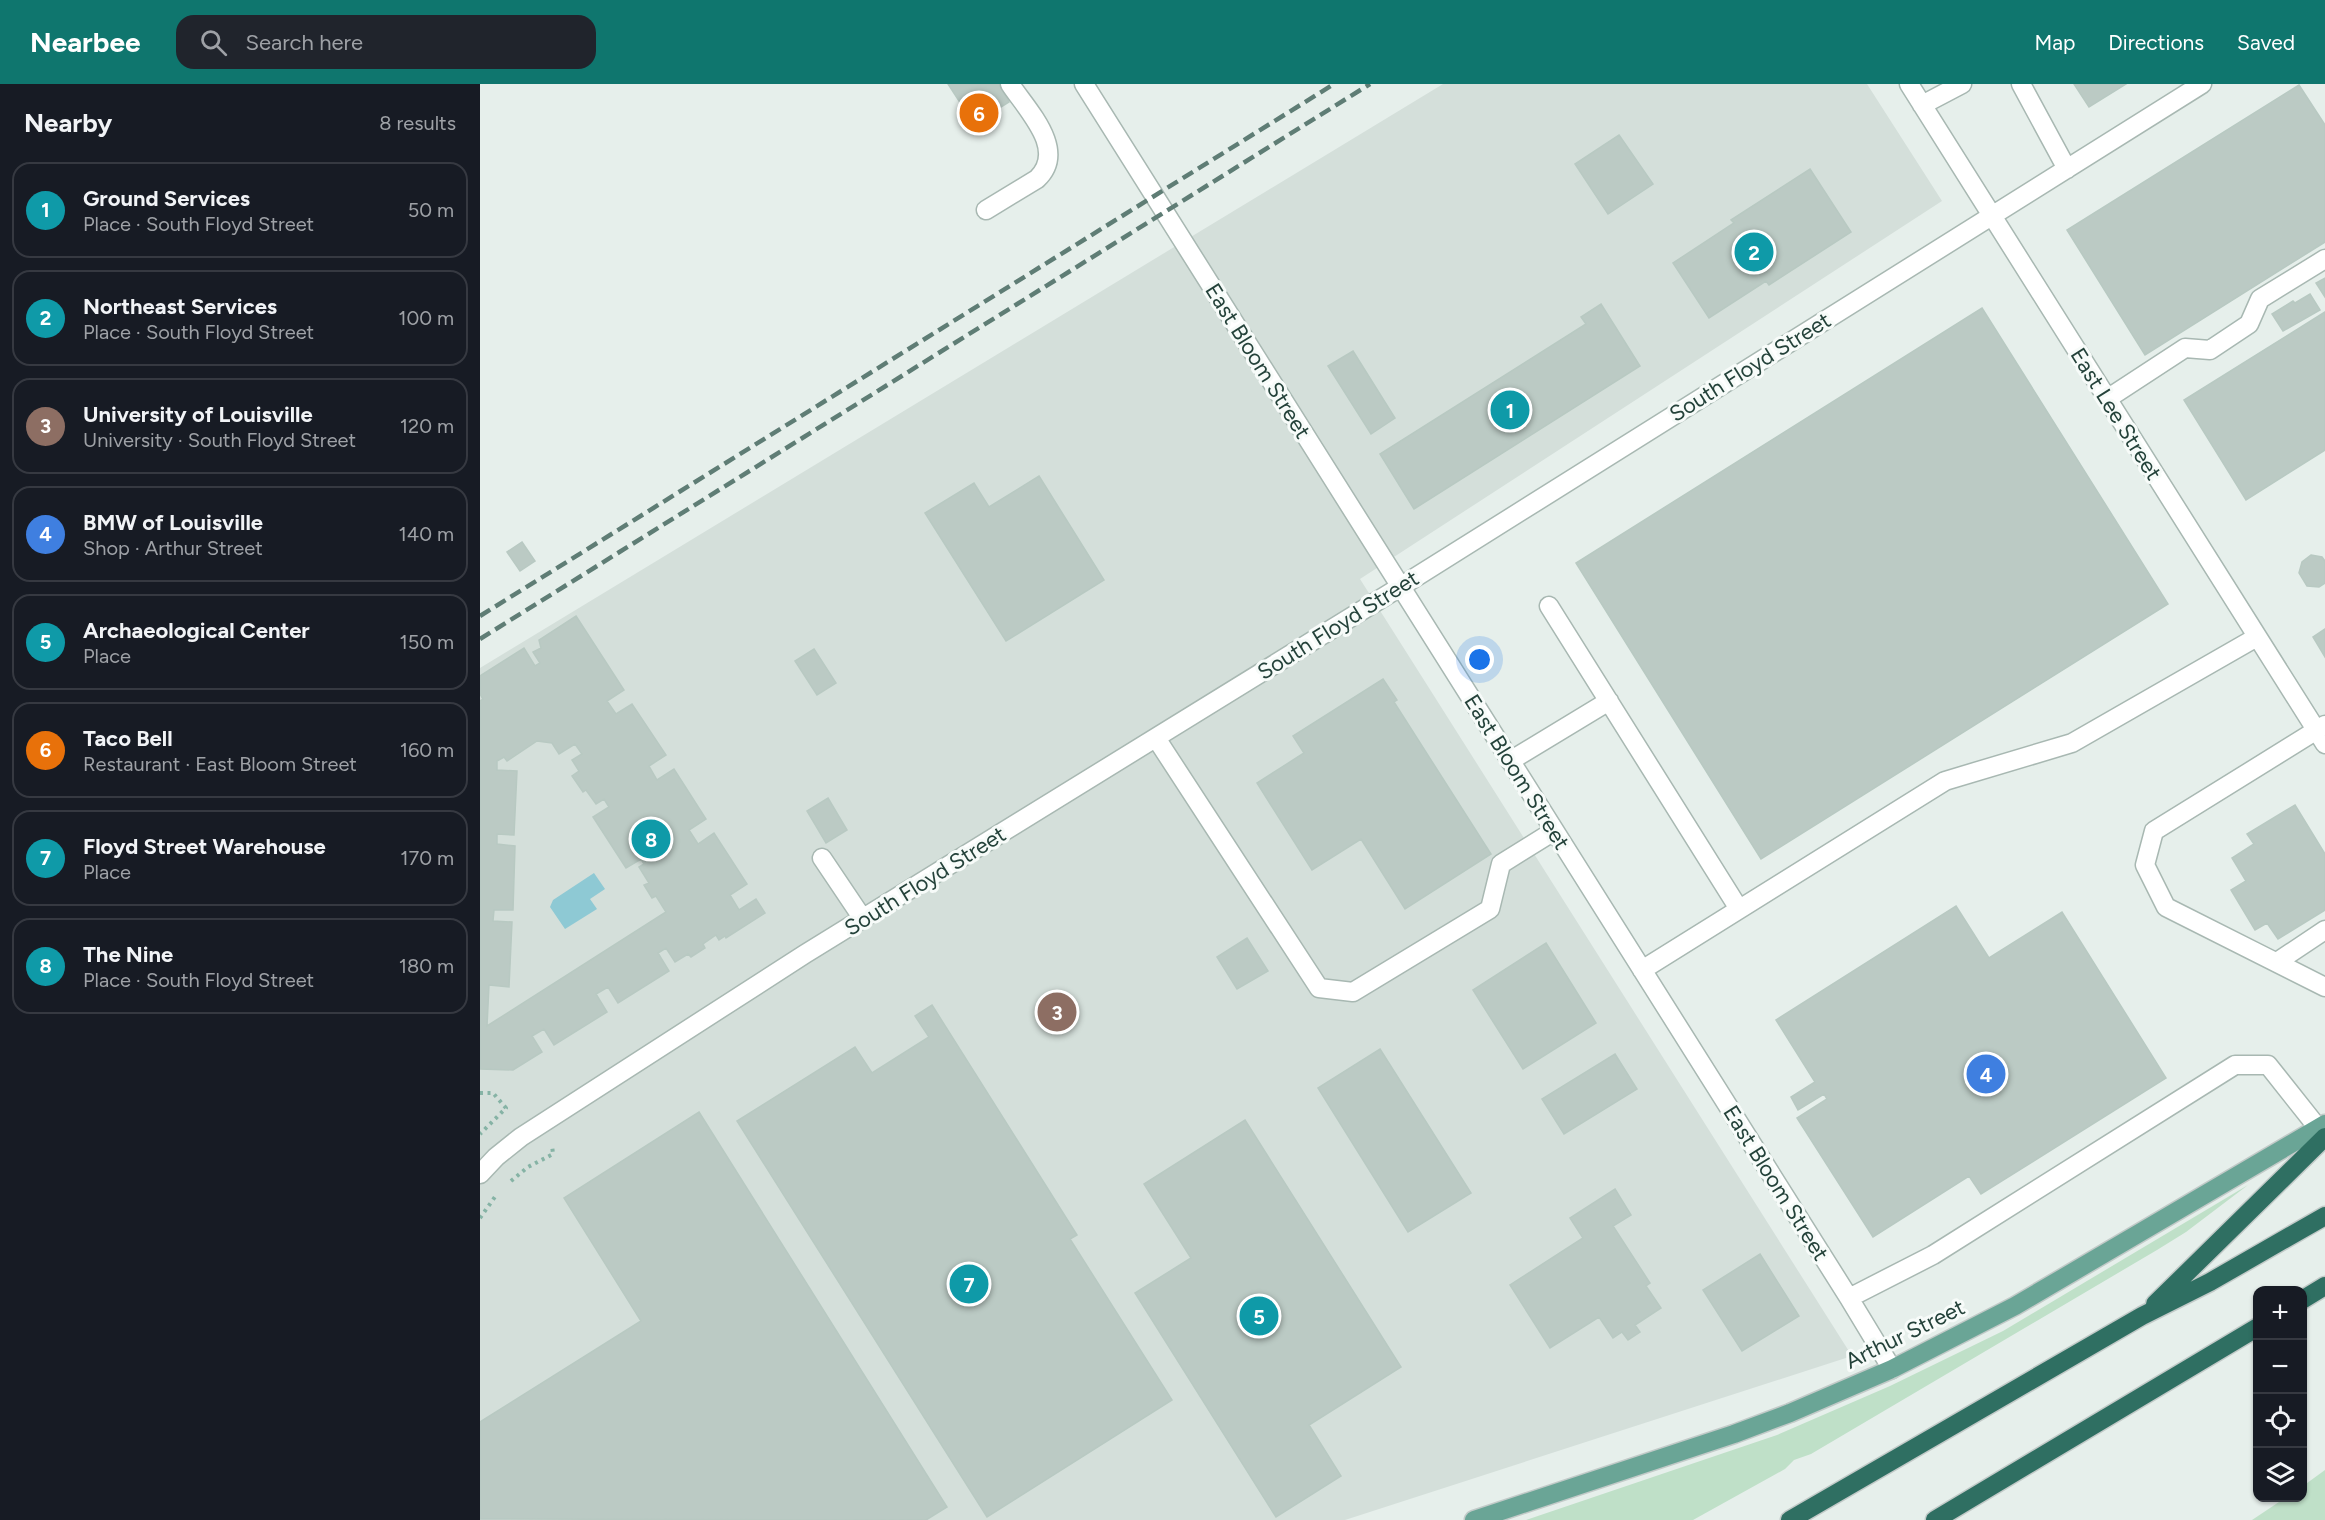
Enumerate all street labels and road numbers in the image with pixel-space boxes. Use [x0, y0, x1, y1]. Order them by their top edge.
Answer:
street label: East Bloom Street [1199, 278, 1317, 444]
street label: South Floyd Street [1664, 307, 1836, 427]
street label: East Lee Street [2065, 343, 2167, 485]
street label: South Floyd Street [1252, 565, 1424, 685]
street label: East Bloom Street [1458, 689, 1576, 855]
street label: South Floyd Street [839, 821, 1011, 941]
street label: East Bloom Street [1717, 1100, 1835, 1266]
street label: Arthur Street [1841, 1293, 1969, 1375]

